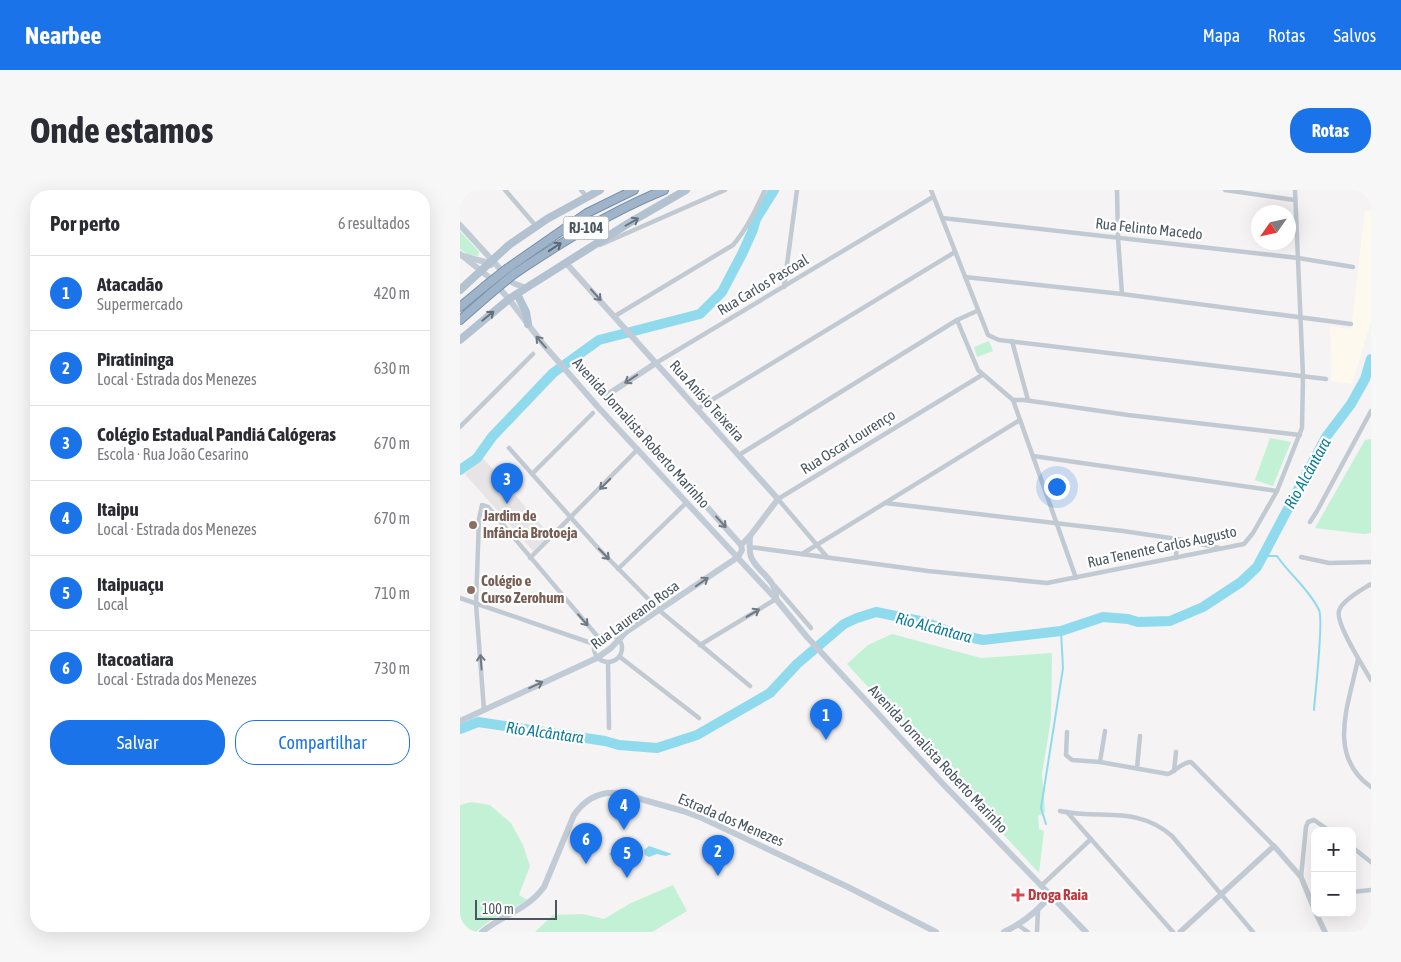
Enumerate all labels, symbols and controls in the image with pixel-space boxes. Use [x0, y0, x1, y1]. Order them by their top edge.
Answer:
text: Nearbee [25, 22, 101, 49]
text: Mapa [1203, 25, 1240, 46]
text: Rotas [1268, 25, 1305, 46]
text: Salvos [1333, 25, 1376, 46]
button: Rotas [1290, 108, 1371, 153]
text: Onde estamos [30, 110, 213, 150]
north arrow [1251, 205, 1296, 250]
text: Por perto [50, 211, 120, 235]
text: 6 resultados [338, 214, 410, 232]
street label: Rua Felinto Macedo [1095, 214, 1204, 243]
road number: RJ-104 [564, 216, 608, 239]
one-way arrow [624, 216, 639, 226]
one-way arrow [547, 242, 561, 252]
street label: Rua Carlos Pascoal [714, 251, 811, 318]
text: Atacadão [97, 273, 163, 295]
text: 1 [62, 284, 70, 302]
text: 420 m [374, 284, 410, 302]
one-way arrow [590, 289, 601, 302]
text: Supermercado [97, 295, 183, 313]
one-way arrow [481, 311, 494, 322]
one-way arrow [536, 336, 547, 349]
text: Piratininga [97, 348, 174, 370]
street label: Avenida Jornalista Roberto Marinho [569, 354, 713, 511]
street label: Rua Anísio Teixeira [667, 357, 748, 445]
text: 2 [62, 359, 70, 377]
text: 630 m [374, 359, 410, 377]
text: Local · Estrada dos Menezes [97, 370, 257, 388]
one-way arrow [625, 374, 639, 384]
street label: Rua Oscar Lourenço [797, 406, 898, 477]
text: Colégio Estadual Pandiá Calógeras [97, 423, 336, 445]
text: 3 [62, 434, 70, 452]
text: 670 m [374, 434, 410, 452]
water label: Rio Alcântara [1280, 434, 1334, 511]
text: Escola · Rua João Cesarino [97, 445, 249, 463]
pin: 3 [491, 463, 523, 504]
your location [1044, 474, 1070, 500]
one-way arrow [599, 477, 611, 489]
text: Itaipu [97, 498, 139, 520]
place label: Jardim de Infância Brotoeja [482, 507, 578, 541]
text: 4 [62, 509, 70, 527]
text: 670 m [374, 509, 410, 527]
one-way arrow [715, 516, 727, 529]
marker: Jardim de Infância Brotoeja [467, 519, 479, 531]
text: Local · Estrada dos Menezes [97, 520, 257, 538]
street label: Rua Tenente Carlos Augusto [1086, 522, 1238, 571]
one-way arrow [597, 548, 610, 560]
place label: Colégio e Curso Zerohum [481, 572, 564, 606]
text: Itaipuaçu [97, 573, 164, 595]
street label: Rua Laureano Rosa [587, 577, 682, 652]
one-way arrow [695, 577, 709, 587]
text: 5 [62, 584, 70, 602]
text: 710 m [374, 584, 410, 602]
marker: Colégio e Curso Zerohum [465, 584, 477, 596]
text: Local [97, 595, 128, 613]
one-way arrow [746, 607, 760, 617]
water label: Rio Alcântara [894, 608, 975, 646]
one-way arrow [578, 613, 589, 626]
text: Itacoatiara [97, 648, 174, 670]
one-way arrow [476, 654, 485, 670]
text: 6 [62, 659, 70, 677]
text: 730 m [374, 659, 410, 677]
text: Local · Estrada dos Menezes [97, 670, 257, 688]
one-way arrow [528, 680, 543, 690]
street label: Avenida Jornalista Roberto Marinho [865, 681, 1011, 836]
pin: 1 [810, 699, 842, 740]
water label: Rio Alcântara [505, 718, 585, 746]
button: Salvar [50, 720, 225, 765]
button: Compartilhar [235, 720, 410, 765]
pin: 4 [608, 789, 640, 830]
street label: Estrada dos Menezes [676, 790, 787, 849]
pin: 6 [570, 823, 602, 864]
map controls [1311, 827, 1356, 917]
button: + [1311, 827, 1356, 872]
pin: 2 [702, 835, 734, 876]
pin: 5 [611, 837, 643, 878]
button: − [1311, 872, 1356, 917]
place label: Droga Raia [1028, 886, 1088, 903]
marker: Droga Raia [1012, 889, 1024, 901]
scale bar [475, 897, 558, 920]
text: 100 m [482, 901, 514, 917]

